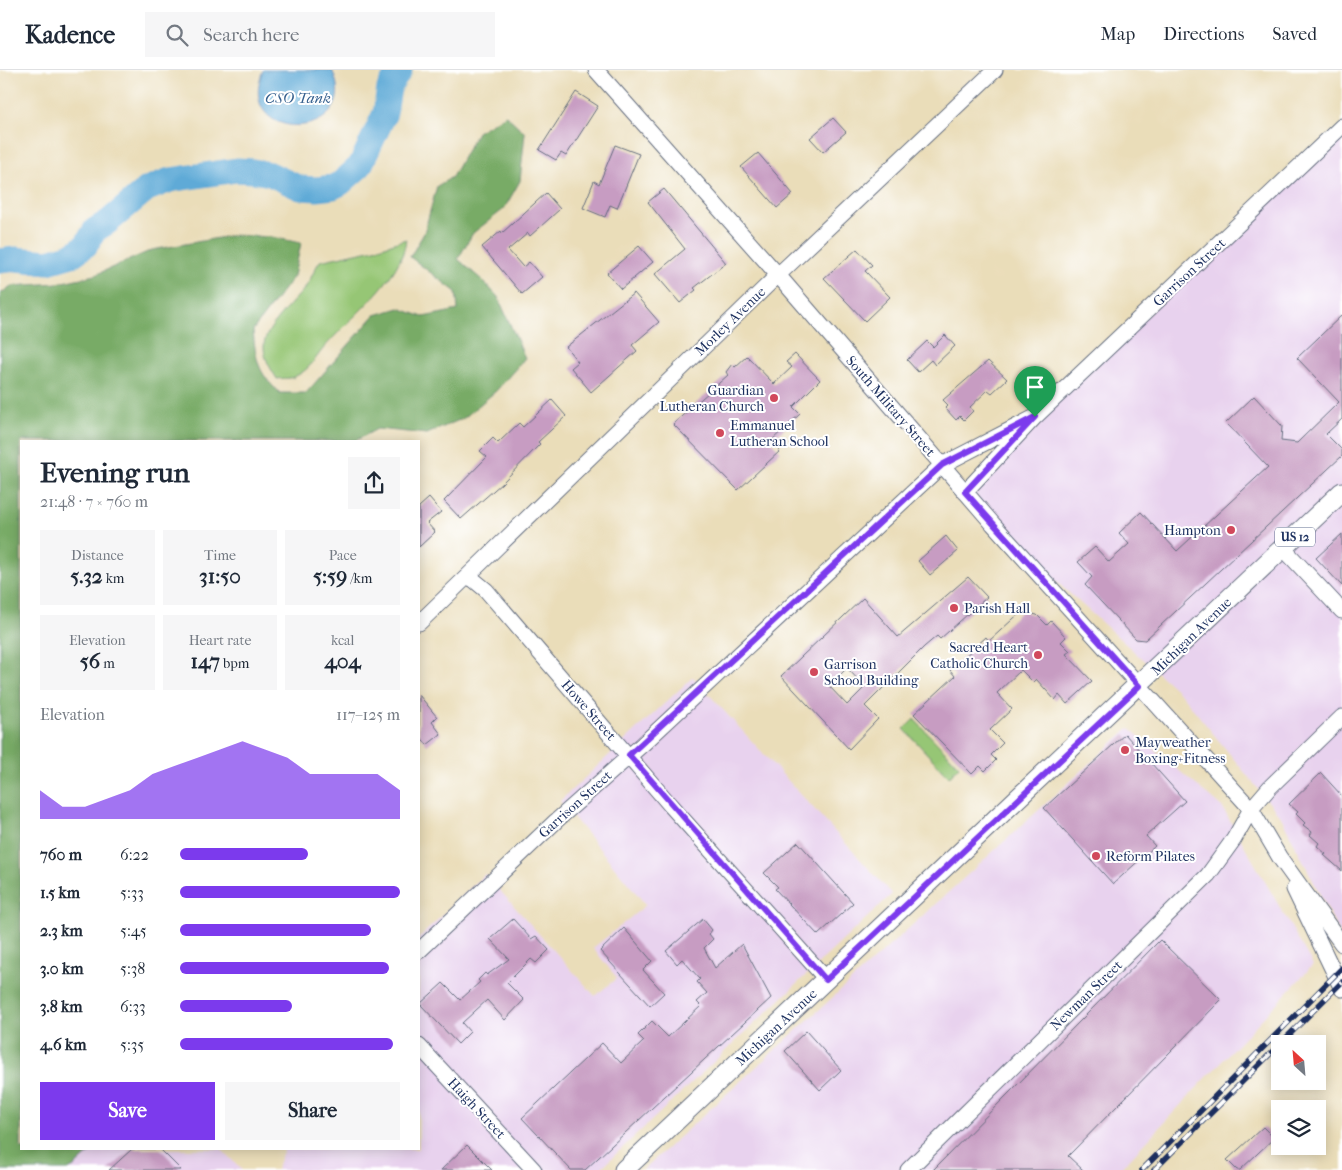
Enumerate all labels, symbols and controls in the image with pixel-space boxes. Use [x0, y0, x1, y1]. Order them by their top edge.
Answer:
search box [145, 12, 495, 57]
text: Kadence [25, 21, 115, 49]
icon: search [163, 21, 191, 49]
text: Search here [203, 24, 299, 46]
text: Map [1101, 24, 1135, 45]
text: Directions [1163, 24, 1244, 45]
text: Saved [1272, 24, 1317, 45]
water label: CSO Tank [265, 89, 331, 107]
street label: Garrison Street [1150, 235, 1229, 310]
street label: Morley Avenue [691, 283, 769, 359]
street label: South Military Street [842, 353, 939, 460]
pin [1014, 366, 1056, 417]
icon: arrive [1021, 373, 1049, 401]
place label: Guardian Lutheran Church [660, 382, 764, 415]
marker: Guardian Lutheran Church [768, 392, 780, 404]
place label: Emmanuel Lutheran School [730, 417, 829, 450]
marker: Emmanuel Lutheran School [714, 427, 726, 439]
text: Evening run [40, 456, 190, 489]
button: share [348, 457, 400, 509]
text: 21:48 · 7 × 760 m [40, 492, 148, 511]
place label: Hampton [1164, 522, 1221, 539]
marker: Hampton [1225, 524, 1237, 536]
road number: US 12 [1275, 528, 1315, 547]
text: Distance [71, 547, 124, 564]
text: Time [204, 547, 236, 564]
text: Pace [329, 547, 357, 564]
text: 5.32 [70, 564, 103, 588]
text: 31:50 [199, 564, 241, 588]
text: 5:59 [313, 564, 347, 588]
text: km [103, 570, 125, 587]
text: /km [347, 570, 372, 587]
street label: Michigan Avenue [1148, 594, 1235, 679]
place label: Parish Hall [964, 600, 1030, 617]
marker: Parish Hall [948, 602, 960, 614]
text: Elevation [69, 632, 126, 649]
text: Heart rate [189, 632, 251, 649]
text: kcal [331, 632, 354, 649]
place label: Sacred Heart Catholic Church [930, 639, 1028, 672]
text: 56 [80, 649, 100, 673]
text: 147 [191, 649, 220, 673]
text: 404 [325, 649, 361, 673]
marker: Sacred Heart Catholic Church [1032, 649, 1044, 661]
text: m [100, 655, 115, 672]
text: bpm [220, 655, 249, 672]
place label: Garrison School Building [824, 656, 919, 689]
marker: Garrison School Building [808, 666, 820, 678]
street label: Howe Street [558, 677, 620, 744]
text: Elevation [40, 705, 105, 724]
text: 117–125 m [336, 705, 400, 724]
place label: Mayweather Boxing+Fitness [1135, 734, 1225, 767]
marker: Mayweather Boxing+Fitness [1119, 744, 1131, 756]
street label: Garrison Street [535, 767, 615, 842]
text: 760 m [40, 845, 82, 864]
text: 6:22 [120, 845, 149, 864]
place label: Reform Pilates [1106, 848, 1195, 865]
marker: Reform Pilates [1090, 850, 1102, 862]
text: 1.5 km [40, 883, 80, 902]
text: 5:33 [120, 883, 144, 902]
text: 2.3 km [40, 921, 83, 940]
text: 5:45 [120, 921, 147, 940]
street label: Newman Street [1047, 957, 1126, 1034]
text: 3.0 km [40, 959, 83, 978]
text: 5:38 [120, 959, 145, 978]
street label: Michigan Avenue [732, 985, 821, 1069]
text: 3.8 km [40, 997, 83, 1016]
text: 6:33 [120, 997, 146, 1016]
text: 4.6 km [40, 1035, 87, 1054]
text: 5:35 [120, 1035, 144, 1054]
north arrow [1271, 1035, 1326, 1090]
map controls [1271, 1035, 1326, 1155]
street label: Haigh Street [444, 1074, 509, 1142]
button: Save [40, 1082, 215, 1140]
button: Share [225, 1082, 400, 1140]
button: layers [1271, 1100, 1326, 1155]

